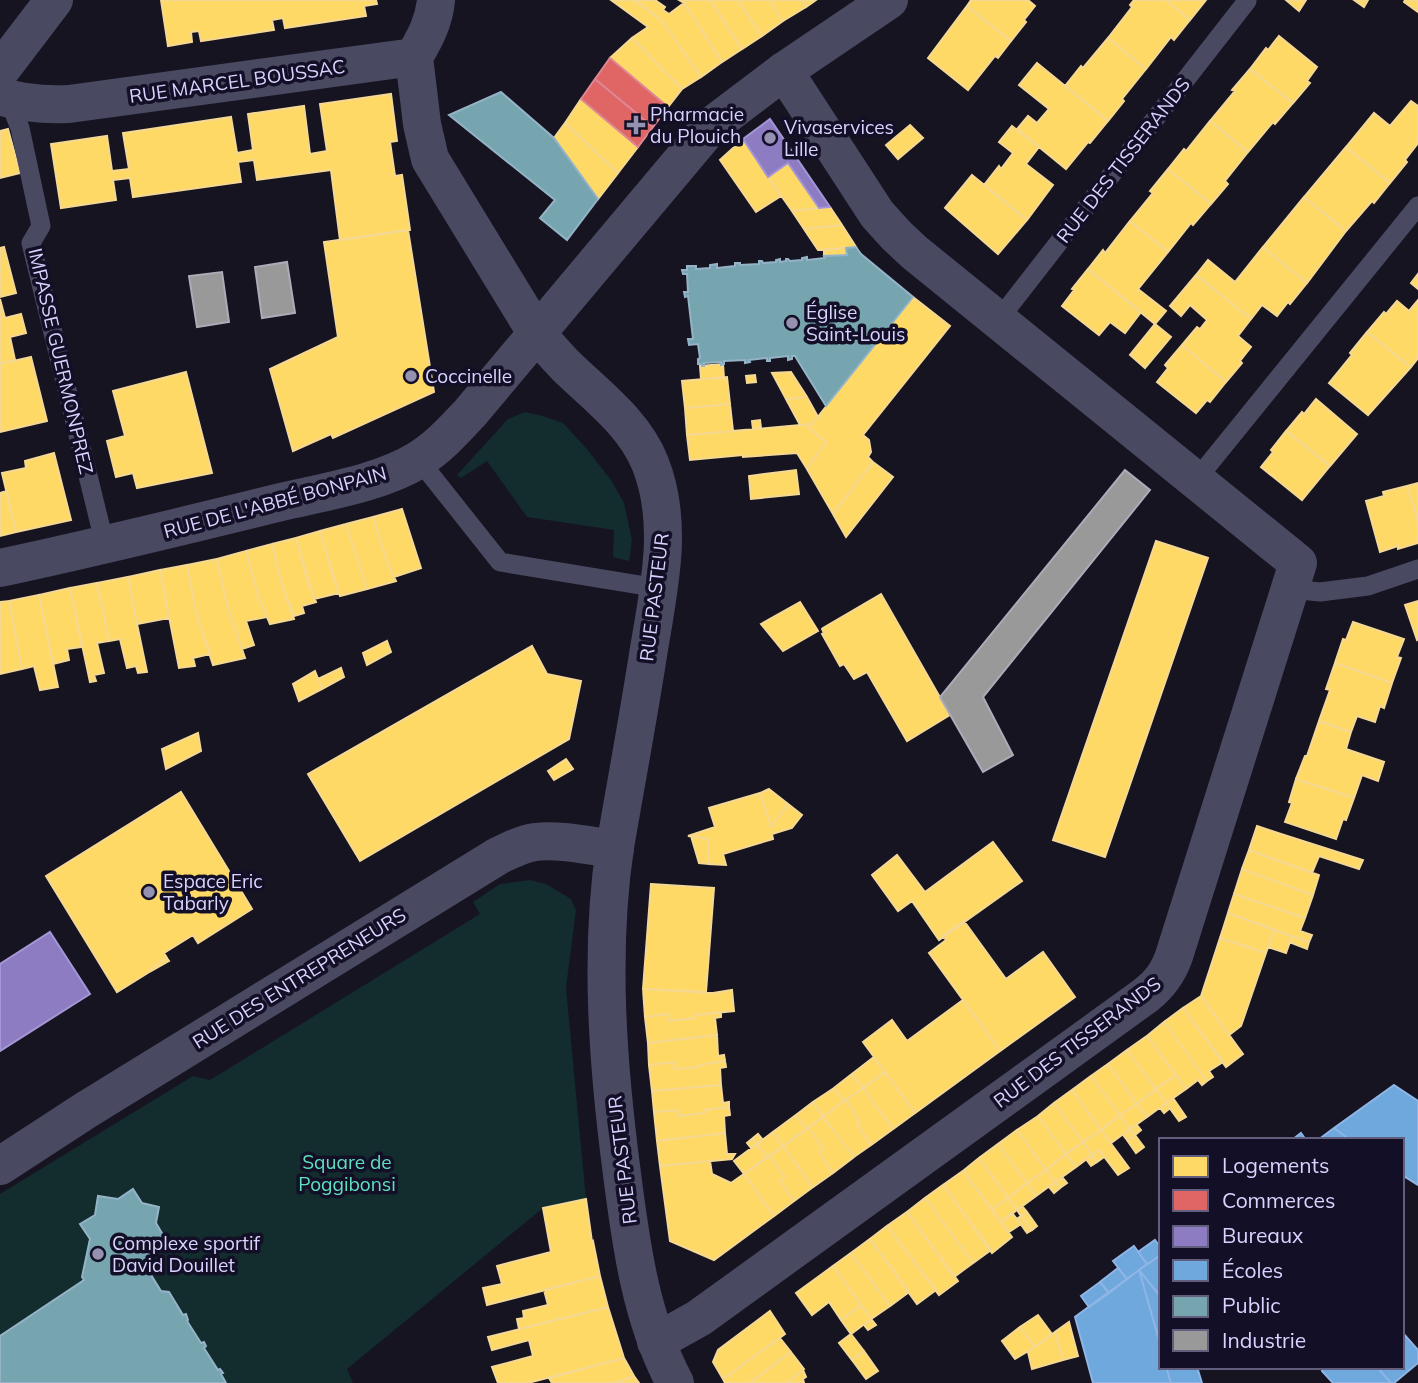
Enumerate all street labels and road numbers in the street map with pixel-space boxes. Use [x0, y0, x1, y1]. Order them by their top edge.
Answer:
street label: RUE MARCEL BOUSSAC [127, 54, 347, 108]
street label: RUE DES TISSERANDS [1051, 72, 1195, 248]
street label: IMPASSE GUERMONPREZ [23, 246, 99, 476]
street label: RUE DE L'ABBÉ BONPAIN [161, 461, 389, 543]
street label: RUE PASTEUR [634, 531, 674, 663]
street label: RUE DES ENTREPRENEURS [188, 902, 410, 1054]
street label: RUE DES TISSERANDS [989, 971, 1165, 1113]
street label: RUE PASTEUR [602, 1094, 642, 1226]

